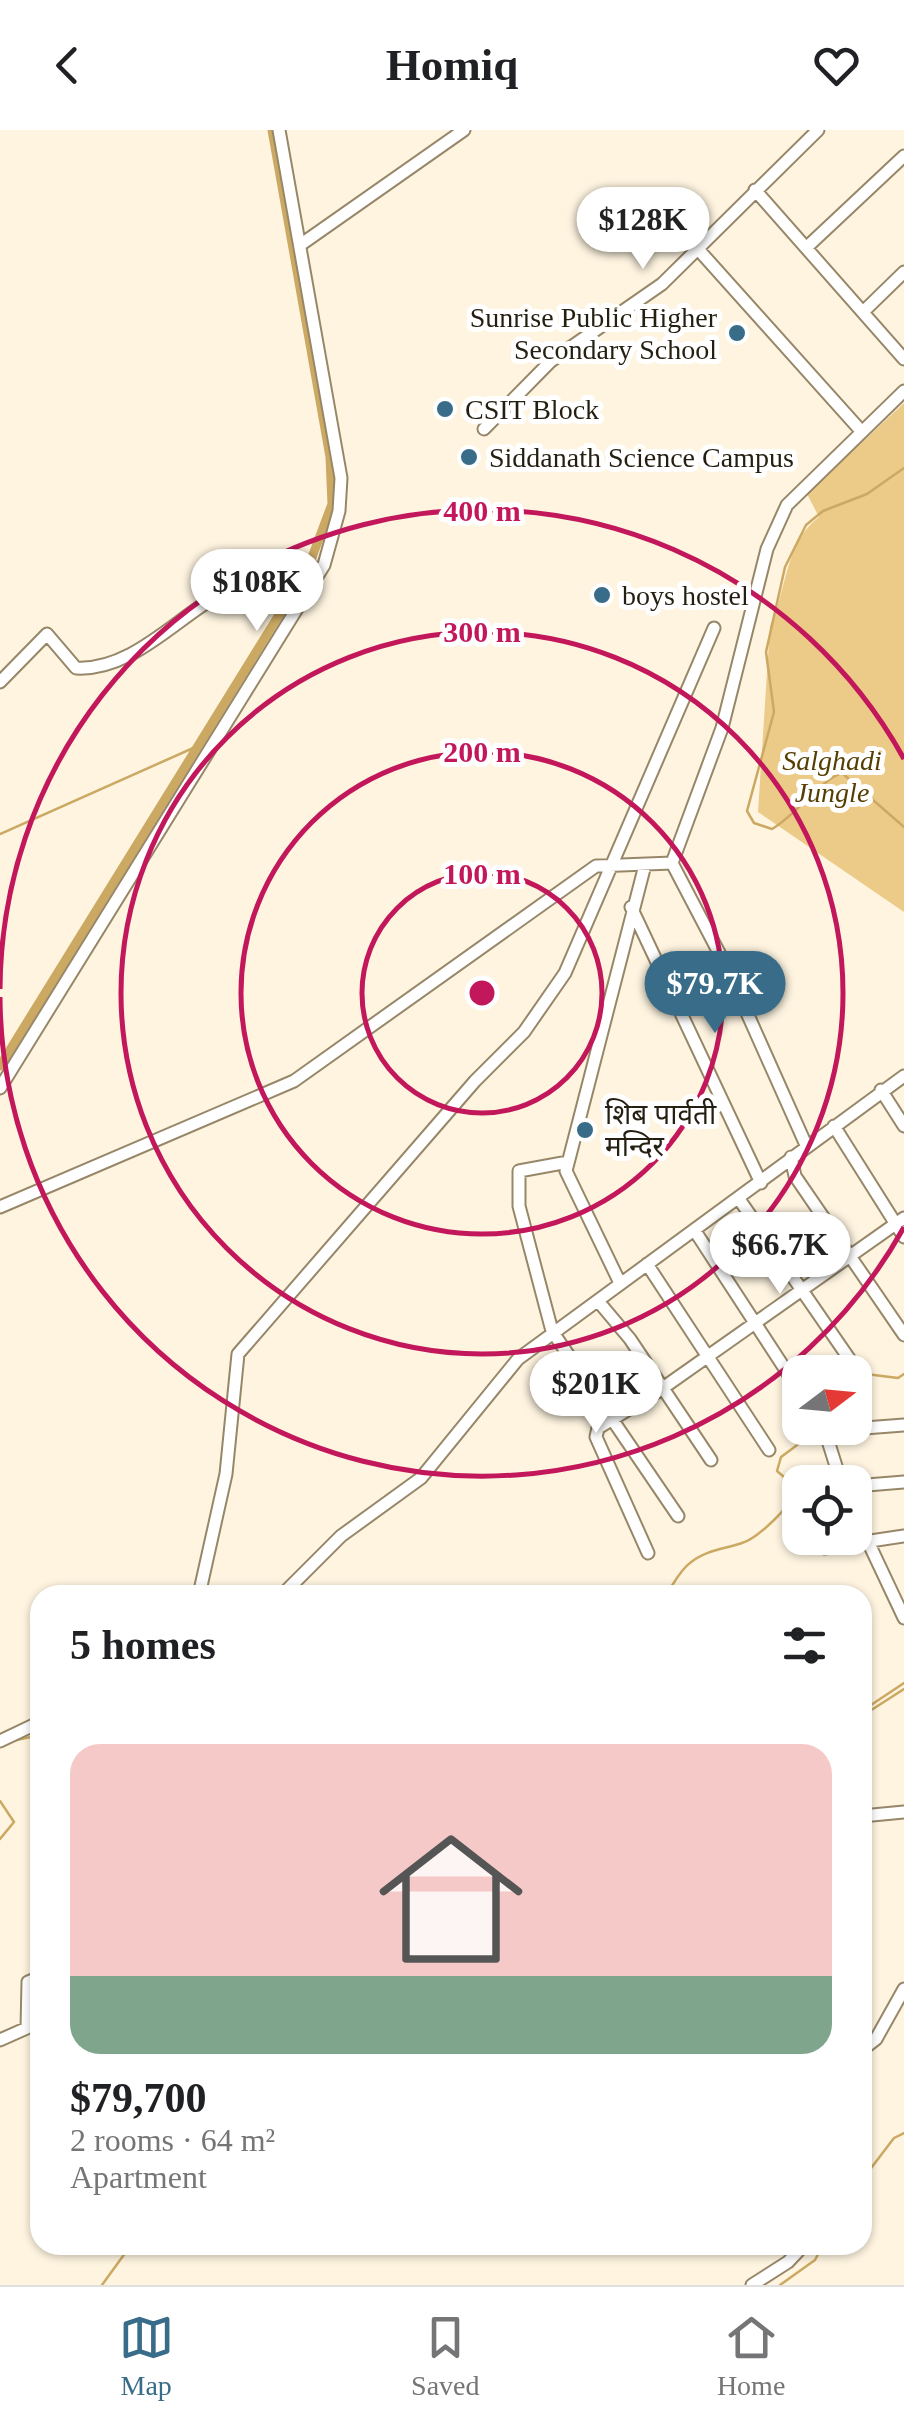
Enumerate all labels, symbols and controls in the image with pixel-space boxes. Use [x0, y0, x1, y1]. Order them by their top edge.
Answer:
icon: back [40, 38, 95, 93]
icon: heart [809, 38, 864, 93]
text: Homiq [386, 40, 518, 90]
pin: $128K [573, 187, 713, 272]
text: $128K [599, 201, 687, 237]
place label: Sunrise Public Higher Secondary School [470, 302, 718, 365]
marker: Sunrise Public Higher Secondary School [726, 322, 748, 344]
place label: CSIT Block [465, 394, 599, 425]
marker: CSIT Block [434, 398, 456, 420]
place label: Siddanath Science Campus [489, 442, 794, 473]
marker: Siddanath Science Campus [458, 446, 480, 468]
text: 400 m [443, 494, 521, 527]
pin: $108K [187, 549, 327, 634]
text: $108K [213, 563, 301, 599]
place label: boys hostel [622, 580, 749, 611]
marker: boys hostel [591, 584, 613, 606]
text: 300 m [443, 615, 521, 648]
text: 200 m [443, 735, 521, 768]
park label: Salghadi Jungle [782, 745, 882, 808]
text: 100 m [443, 857, 521, 890]
pin: $79.7K [634, 951, 796, 1036]
text: $79.7K [667, 965, 763, 1001]
centre of rings [464, 975, 500, 1011]
place label: शिब पार्वती मन्दिर [605, 1098, 717, 1162]
marker: शिब पार्वती मन्दिर [574, 1119, 596, 1141]
pin: $66.7K [699, 1212, 861, 1297]
text: $66.7K [732, 1226, 828, 1262]
pin: $201K [526, 1351, 666, 1436]
north arrow [782, 1355, 872, 1445]
map controls [782, 1355, 872, 1555]
text: $201K [552, 1365, 640, 1401]
button: locate [782, 1465, 872, 1555]
icon: filters [777, 1618, 832, 1673]
text: 5 homes [70, 1622, 216, 1668]
icon: home [361, 1809, 541, 1989]
text: $79,700 [70, 2075, 207, 2121]
text: 2 rooms · 64 m² [70, 2122, 275, 2158]
text: Apartment [70, 2159, 207, 2195]
tab: Map [119, 2310, 174, 2402]
tab: Saved [411, 2310, 480, 2402]
tab: Home [717, 2310, 785, 2402]

